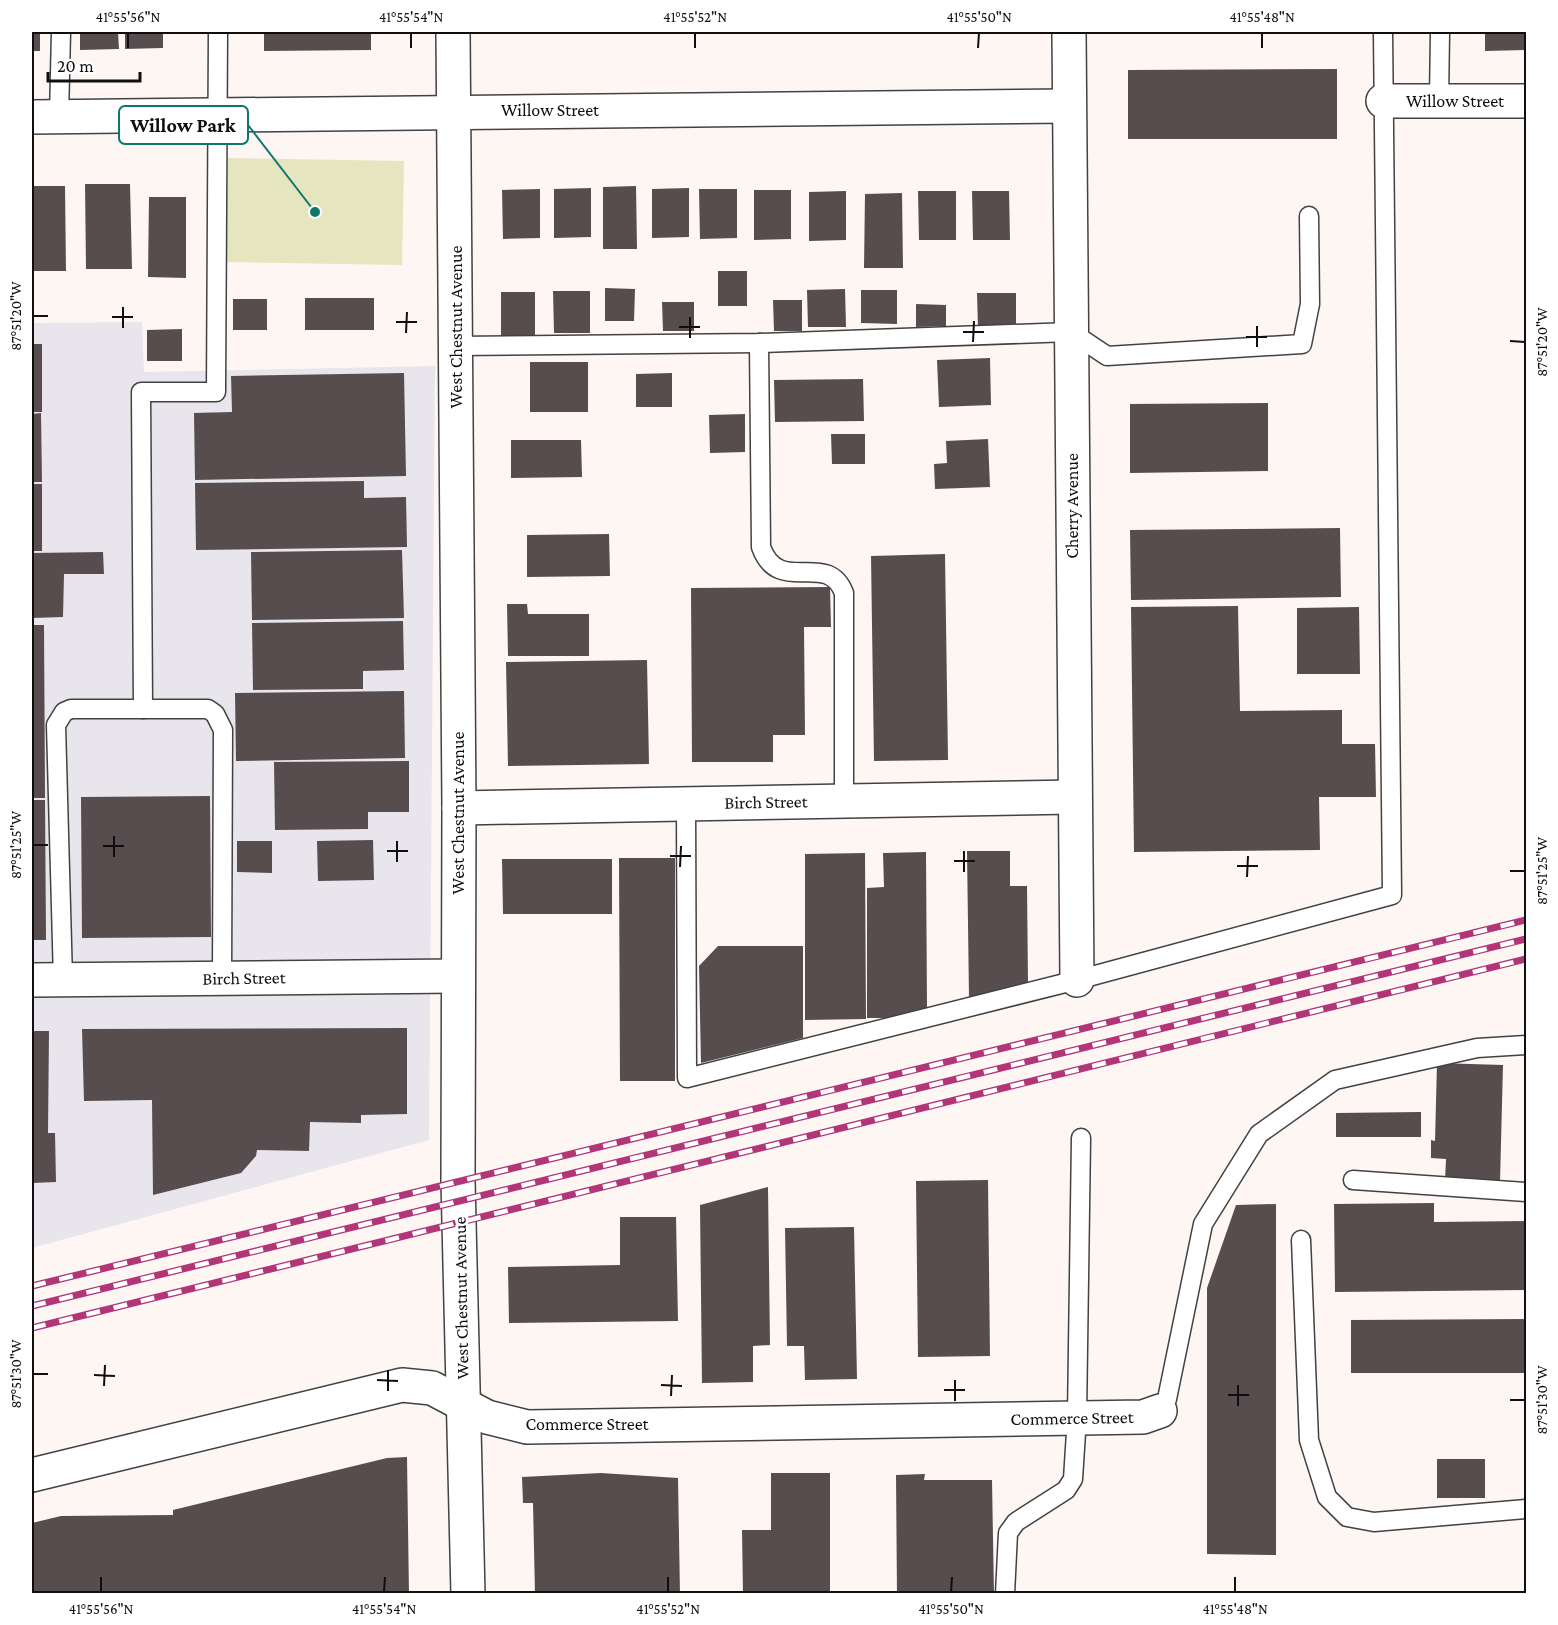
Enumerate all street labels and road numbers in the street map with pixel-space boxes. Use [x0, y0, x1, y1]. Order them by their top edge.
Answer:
street label: Willow Street [1406, 91, 1505, 111]
street label: Willow Street [501, 100, 600, 120]
street label: West Chestnut Avenue [446, 245, 466, 408]
street label: Cherry Avenue [1062, 453, 1082, 559]
street label: West Chestnut Avenue [448, 731, 468, 894]
street label: Birch Street [724, 791, 809, 813]
street label: Birch Street [202, 967, 287, 989]
street label: West Chestnut Avenue [450, 1216, 472, 1380]
street label: Commerce Street [1010, 1407, 1135, 1429]
street label: Commerce Street [525, 1414, 650, 1434]

